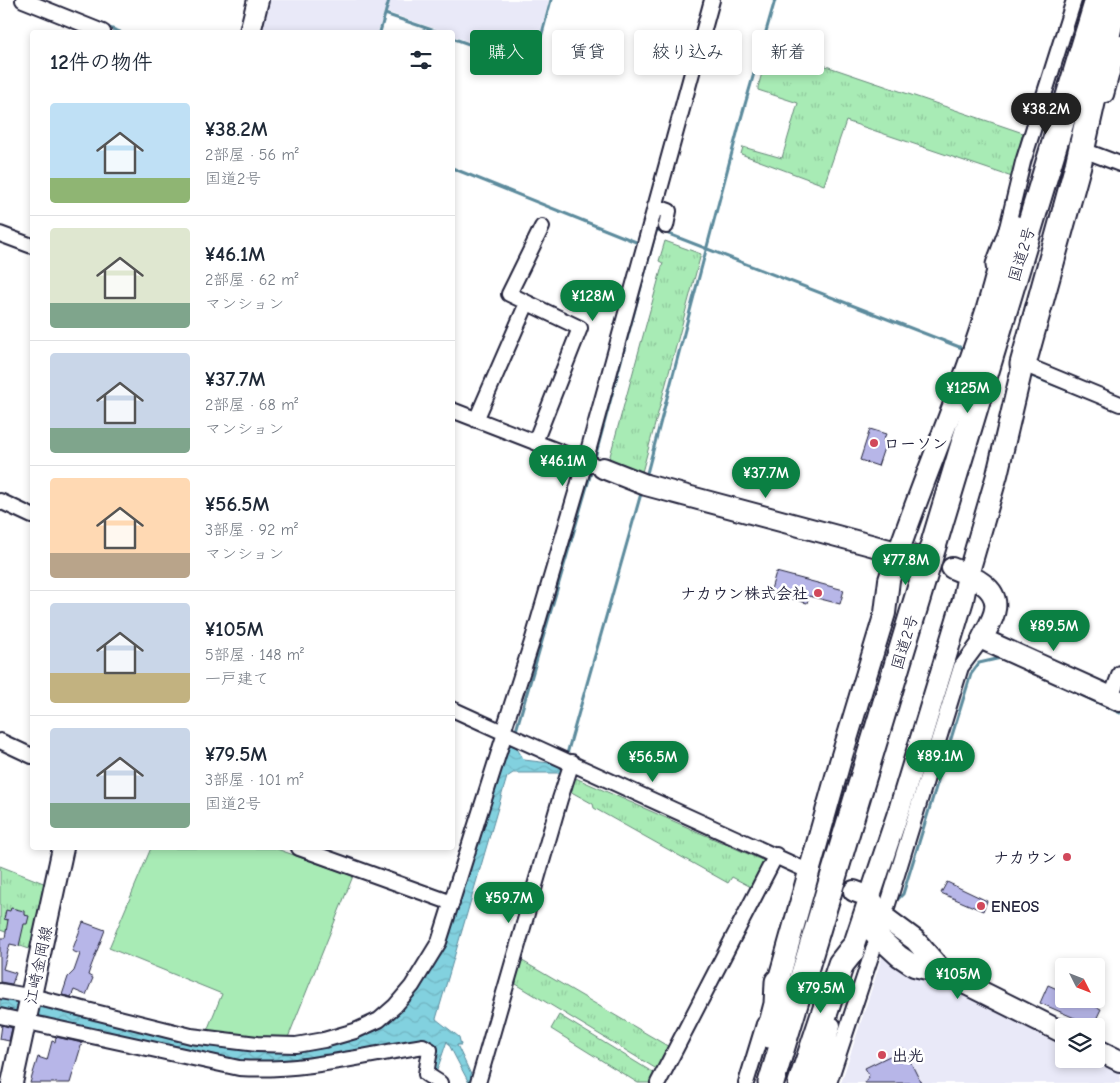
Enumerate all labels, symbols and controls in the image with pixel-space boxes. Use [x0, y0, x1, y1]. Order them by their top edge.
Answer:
chip: 購入 [470, 30, 542, 75]
chip: 賃貸 [552, 30, 624, 75]
chip: 絞り込み [634, 30, 742, 75]
chip: 新着 [752, 30, 824, 75]
icon: filters [407, 46, 435, 74]
text: 12件の物件 [50, 50, 153, 74]
pin: ¥38.2M [1005, 92, 1087, 135]
text: ¥38.2M [1022, 100, 1070, 118]
text: ¥38.2M [205, 117, 268, 141]
icon: home [90, 123, 150, 183]
text: 2部屋 · 56 m² [205, 146, 299, 164]
text: 国道2号 [205, 170, 261, 188]
street label: 国道2号 [1005, 225, 1039, 284]
text: ¥46.1M [205, 242, 265, 266]
icon: home [90, 248, 150, 308]
text: 2部屋 · 62 m² [205, 271, 298, 289]
pin: ¥128M [558, 280, 628, 322]
text: ¥128M [571, 287, 615, 305]
text: マンション [205, 295, 284, 313]
text: ¥37.7M [205, 367, 265, 391]
pin: ¥125M [933, 372, 1003, 414]
icon: home [90, 373, 150, 433]
text: ¥125M [946, 379, 990, 397]
text: 2部屋 · 68 m² [205, 396, 298, 414]
text: マンション [205, 420, 284, 438]
place label: ローソン [884, 435, 948, 453]
marker: ローソン [868, 437, 880, 449]
pin: ¥46.1M [522, 444, 604, 487]
text: ¥46.1M [540, 452, 586, 470]
pin: ¥37.7M [725, 456, 807, 499]
text: ¥37.7M [743, 464, 789, 482]
text: ¥56.5M [205, 492, 269, 516]
icon: home [90, 498, 150, 558]
text: 3部屋 · 92 m² [205, 521, 298, 539]
pin: ¥77.8M [865, 544, 947, 586]
text: マンション [205, 545, 284, 563]
text: ¥77.8M [883, 551, 929, 569]
place label: ナカウン株式会社 [680, 585, 808, 603]
marker: ナカウン株式会社 [812, 587, 824, 599]
pin: ¥89.5M [1013, 610, 1095, 652]
street label: 国道2号 [888, 613, 922, 672]
text: ¥105M [205, 617, 264, 641]
text: ¥89.5M [1030, 617, 1078, 635]
icon: home [90, 623, 150, 683]
text: 5部屋 · 148 m² [205, 646, 304, 664]
text: 一戸建て [205, 670, 269, 688]
pin: ¥56.5M [612, 740, 694, 783]
pin: ¥89.1M [899, 740, 981, 782]
text: ¥79.5M [205, 742, 267, 766]
text: ¥89.1M [917, 747, 963, 765]
icon: home [90, 748, 150, 808]
text: ¥56.5M [628, 748, 678, 766]
text: 3部屋 · 101 m² [205, 771, 304, 789]
text: 国道2号 [205, 795, 261, 813]
place label: ナカウン [993, 849, 1057, 867]
marker: ナカウン [1061, 851, 1073, 863]
pin: ¥59.7M [468, 882, 550, 924]
text: ¥59.7M [485, 889, 533, 907]
place label: ENEOS [991, 898, 1040, 916]
marker: ENEOS [975, 900, 987, 912]
street label: 江崎金岡線 [22, 924, 56, 1006]
pin: ¥105M [923, 958, 993, 1000]
north arrow [1055, 958, 1105, 1008]
map controls [1055, 958, 1105, 1068]
text: ¥105M [936, 965, 980, 983]
pin: ¥79.5M [780, 972, 862, 1014]
text: ¥79.5M [797, 979, 845, 997]
button: layers [1055, 1018, 1105, 1068]
place label: 出光 [892, 1047, 924, 1065]
marker: 出光 [876, 1049, 888, 1061]

